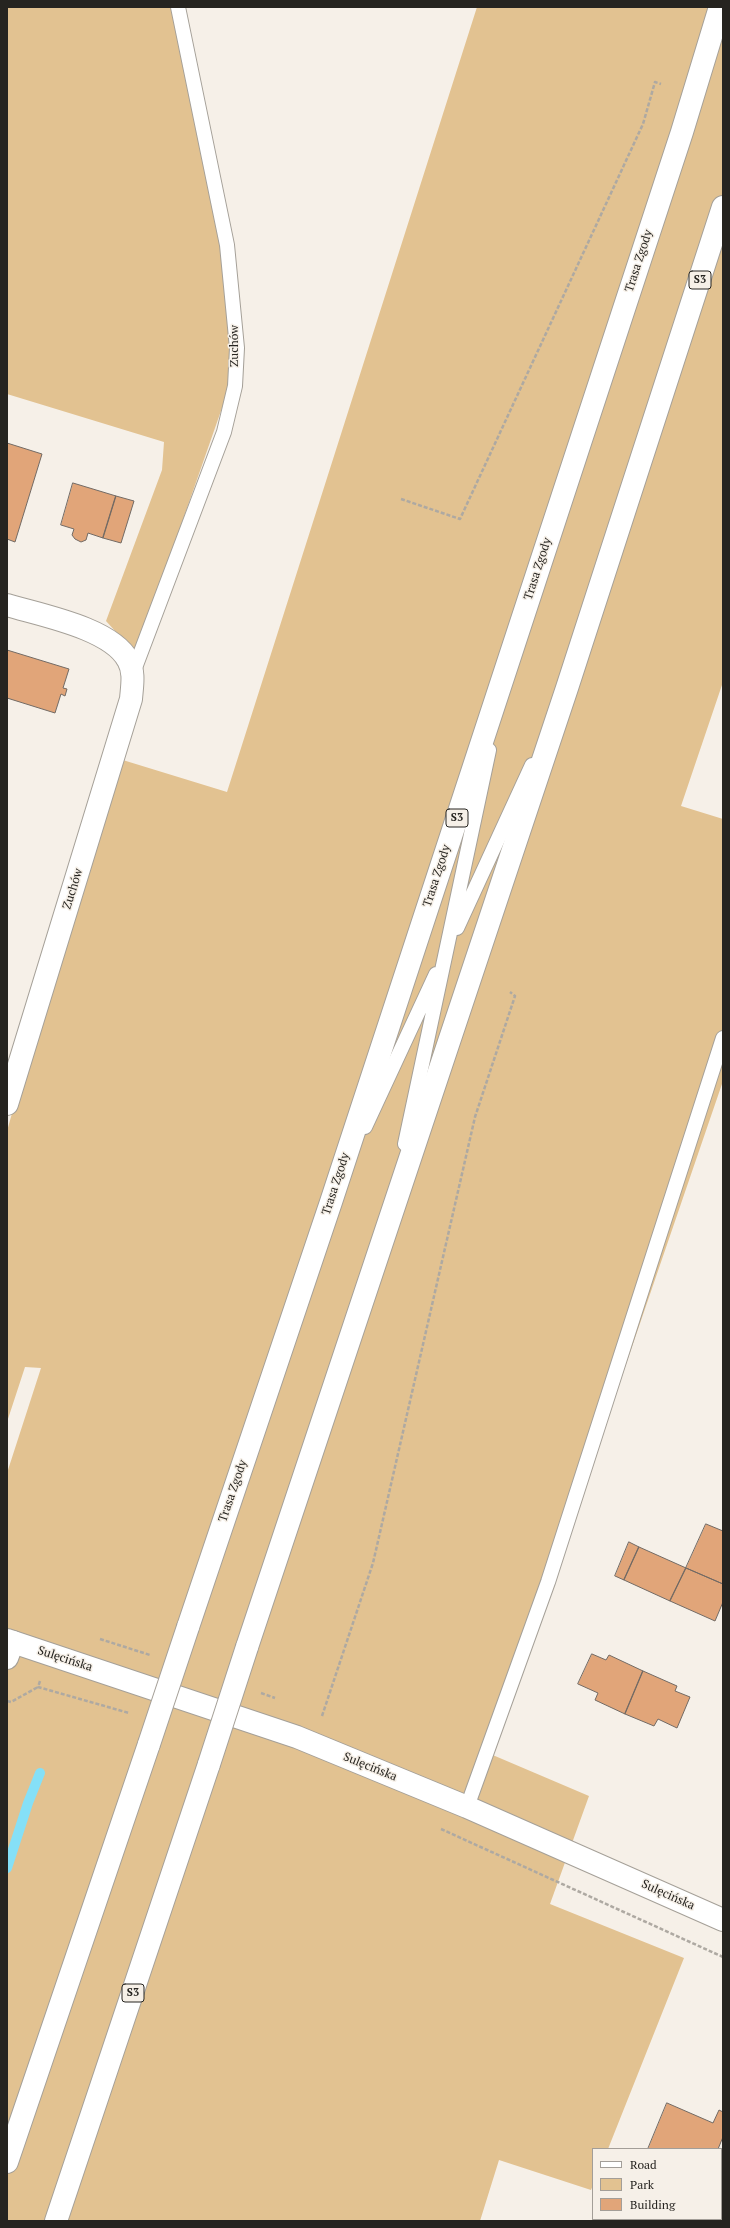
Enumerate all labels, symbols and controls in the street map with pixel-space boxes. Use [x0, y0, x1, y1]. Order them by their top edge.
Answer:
street label: Trasa Zgody [622, 228, 656, 294]
road number: S3 [689, 271, 711, 289]
street label: Zuchów [228, 325, 242, 367]
street label: Trasa Zgody [521, 536, 555, 602]
road number: S3 [446, 809, 468, 827]
street label: Trasa Zgody [420, 843, 454, 909]
street label: Zuchów [60, 867, 86, 911]
street label: Trasa Zgody [319, 1151, 353, 1217]
street label: Trasa Zgody [216, 1458, 250, 1524]
street label: Sulęcińska [36, 1643, 94, 1675]
street label: Sulęcińska [341, 1750, 399, 1784]
street label: Sulęcińska [639, 1877, 697, 1913]
road number: S3 [122, 1984, 144, 2002]
legend [592, 2148, 722, 2220]
text: Road [630, 2157, 657, 2172]
text: Park [630, 2177, 654, 2192]
text: Building [630, 2197, 675, 2212]

